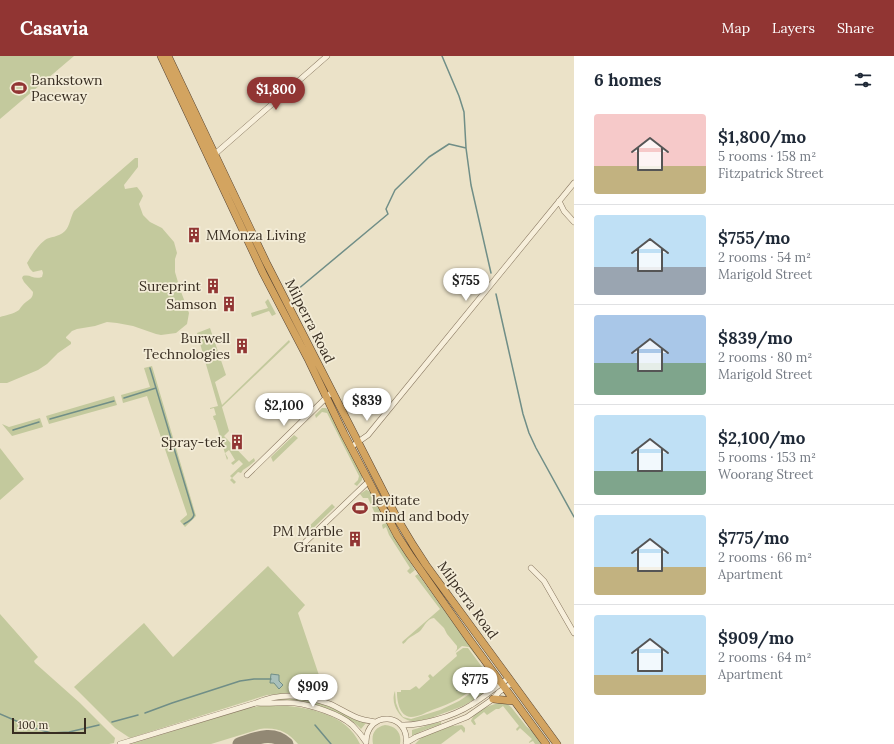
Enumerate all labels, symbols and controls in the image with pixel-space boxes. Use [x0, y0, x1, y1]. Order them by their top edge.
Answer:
text: Casavia [20, 16, 88, 40]
text: Map [722, 19, 750, 37]
text: Layers [772, 19, 815, 37]
text: Share [837, 19, 874, 37]
text: 6 homes [594, 69, 661, 91]
icon: filters [852, 69, 874, 91]
place label: Bankstown Paceway [31, 71, 103, 105]
pin: $1,800 [243, 77, 309, 111]
sports icon: Bankstown Paceway [10, 79, 28, 97]
text: $1,800 [256, 81, 296, 98]
text: $1,800/mo [718, 126, 806, 148]
icon: home [626, 130, 674, 178]
text: 5 rooms · 158 m² [718, 148, 816, 165]
text: Fitzpatrick Street [718, 165, 823, 182]
building icon: MMonza Living [185, 226, 203, 244]
place label: MMonza Living [206, 226, 306, 244]
text: $755/mo [718, 227, 790, 249]
icon: home [626, 231, 674, 279]
text: 2 rooms · 54 m² [718, 249, 811, 266]
text: Marigold Street [718, 266, 812, 283]
pin: $755 [442, 268, 490, 302]
text: $755 [452, 272, 480, 289]
street label: Milperra Road [281, 276, 339, 366]
place label: Sureprint [139, 277, 202, 295]
building icon: Sureprint [204, 277, 222, 295]
place label: Samson [166, 295, 217, 313]
building icon: Samson [220, 295, 238, 313]
text: $839/mo [718, 327, 793, 349]
place label: Burwell Technologies [144, 329, 230, 363]
icon: home [626, 331, 674, 379]
building icon: Burwell Technologies [233, 337, 251, 355]
text: 2 rooms · 80 m² [718, 349, 812, 366]
text: Marigold Street [718, 366, 812, 383]
pin: $839 [343, 388, 391, 422]
text: $839 [352, 392, 382, 409]
pin: $2,100 [251, 393, 317, 427]
text: $2,100 [264, 397, 304, 414]
text: $2,100/mo [718, 427, 805, 449]
icon: home [626, 431, 674, 479]
place label: Spray-tek [161, 433, 225, 451]
building icon: Spray-tek [228, 433, 246, 451]
text: 5 rooms · 153 m² [718, 449, 816, 466]
text: Woorang Street [718, 466, 813, 483]
place label: levitate mind and body [372, 491, 469, 525]
sports icon: levitate mind and body [351, 499, 369, 517]
place label: PM Marble Granite [272, 522, 343, 556]
text: $775/mo [718, 527, 789, 549]
building icon: PM Marble Granite [346, 530, 364, 548]
icon: home [626, 531, 674, 579]
text: 2 rooms · 66 m² [718, 549, 812, 566]
street label: Milperra Road [434, 558, 502, 642]
text: Apartment [718, 566, 783, 583]
text: $909/mo [718, 627, 794, 649]
icon: home [626, 631, 674, 679]
text: 2 rooms · 64 m² [718, 649, 811, 666]
text: Apartment [718, 666, 783, 683]
pin: $775 [451, 667, 499, 701]
text: $775 [461, 671, 489, 688]
pin: $909 [289, 674, 337, 708]
text: $909 [298, 678, 328, 695]
scale bar [12, 716, 86, 735]
text: 100 m [18, 718, 48, 732]

